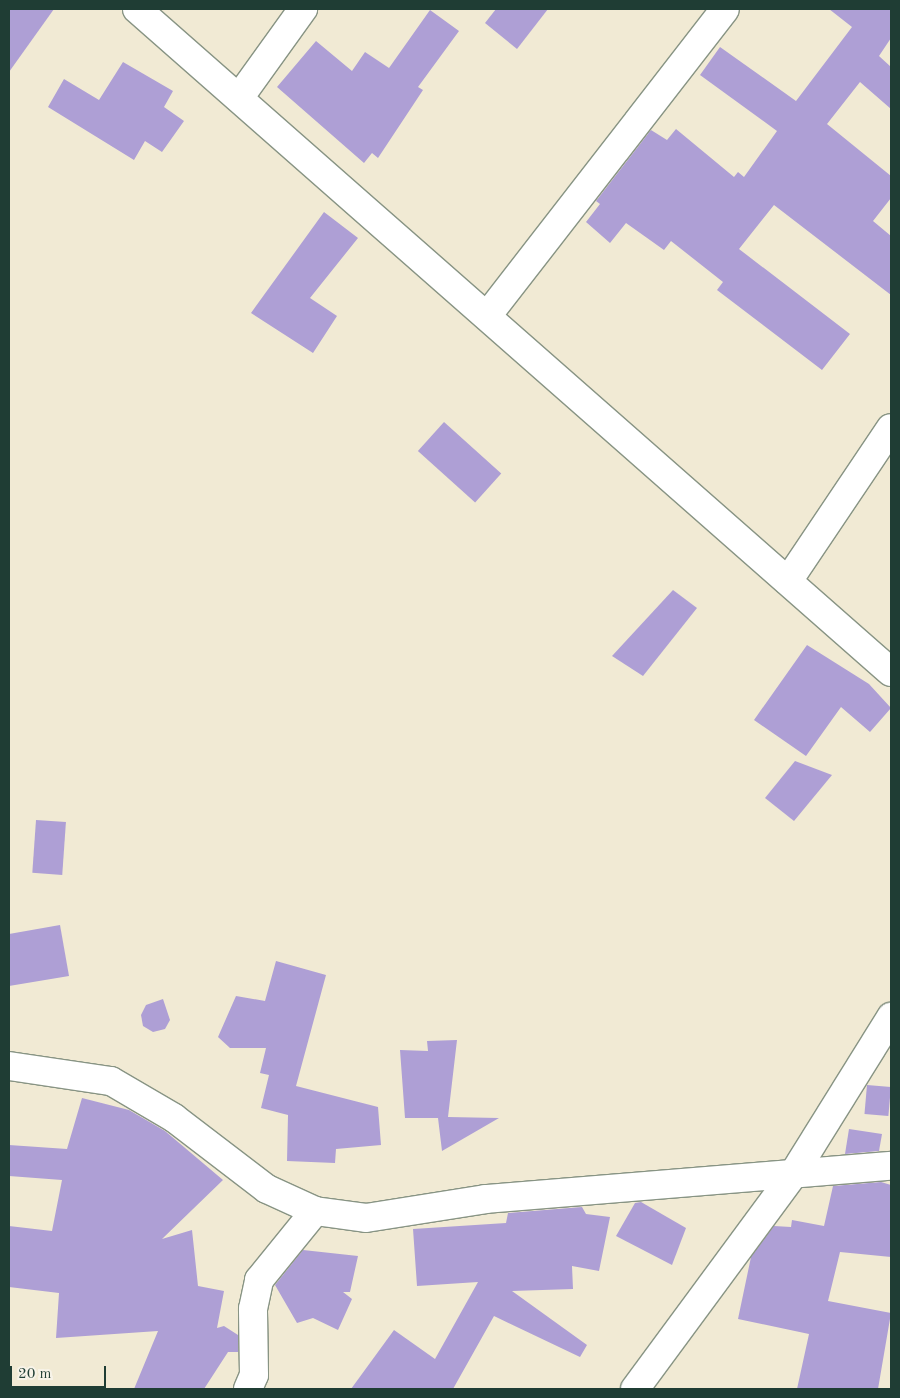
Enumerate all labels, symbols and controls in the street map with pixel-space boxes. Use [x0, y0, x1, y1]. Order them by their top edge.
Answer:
scale bar [12, 1356, 109, 1388]
text: 20 m [18, 1367, 52, 1382]

